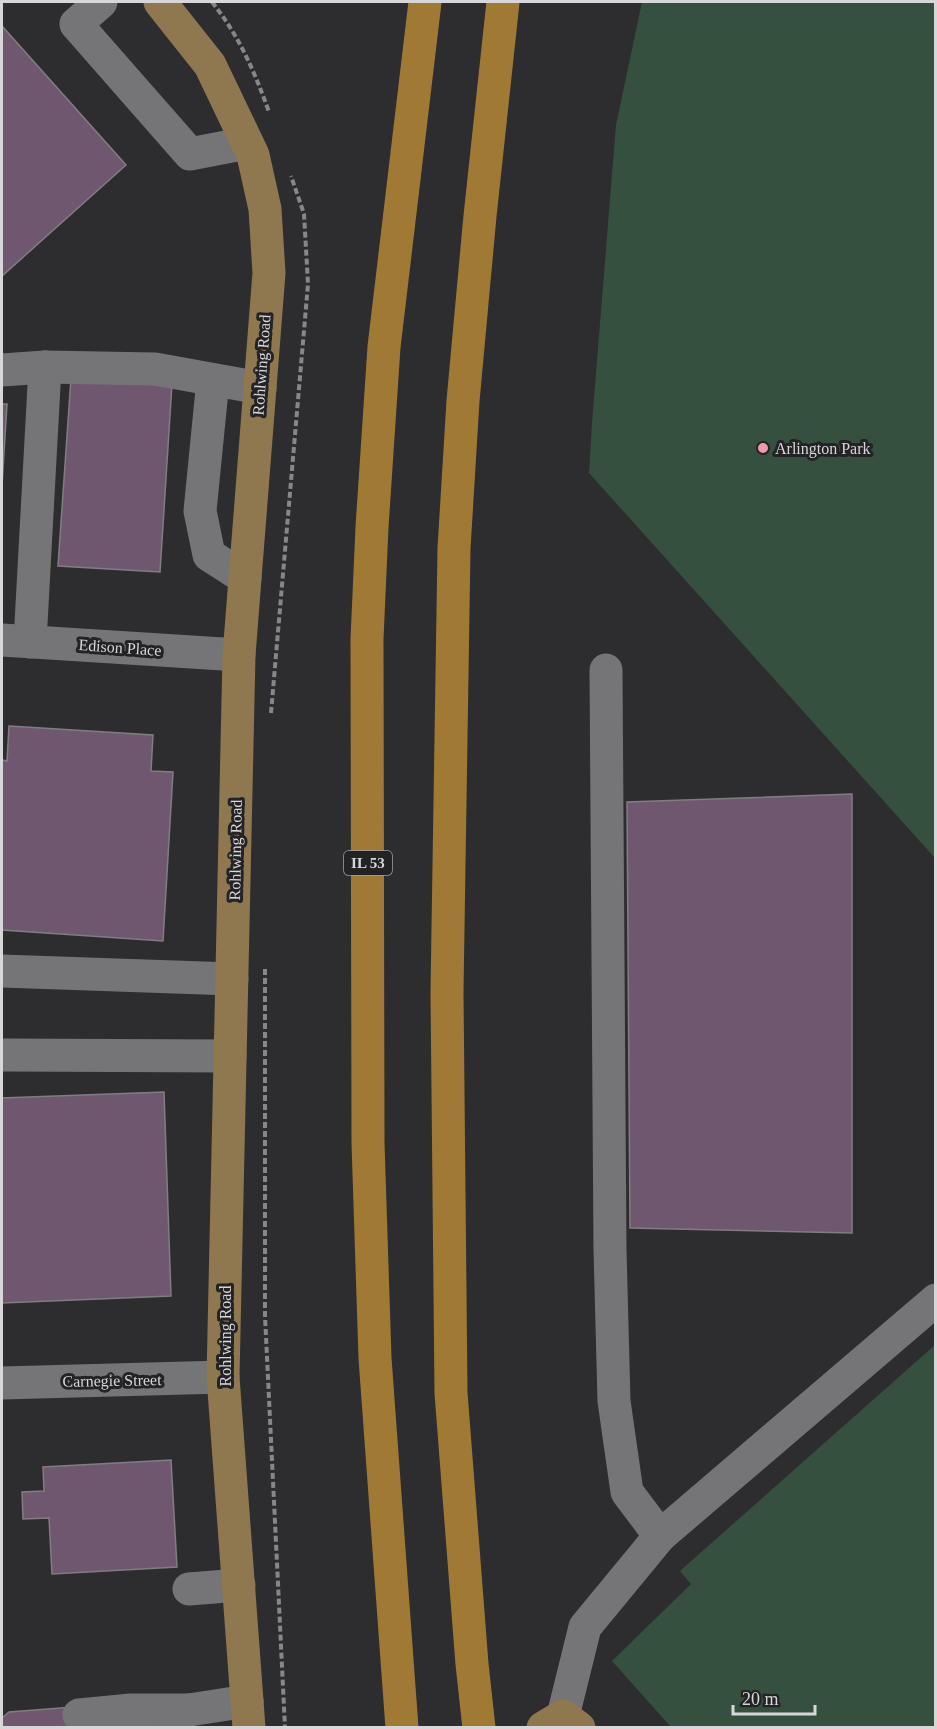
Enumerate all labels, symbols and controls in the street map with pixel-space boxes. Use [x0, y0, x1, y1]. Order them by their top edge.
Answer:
street label: Rohlwing Road [250, 314, 274, 416]
place label: Arlington Park [775, 440, 871, 458]
marker: Arlington Park [756, 441, 770, 455]
street label: Edison Place [78, 636, 162, 659]
street label: Rohlwing Road [226, 799, 246, 901]
road number: IL 53 [344, 851, 392, 875]
street label: Rohlwing Road [217, 1286, 235, 1386]
street label: Carnegie Street [62, 1371, 162, 1391]
scale bar [733, 1678, 816, 1716]
text: 20 m [742, 1689, 779, 1709]

